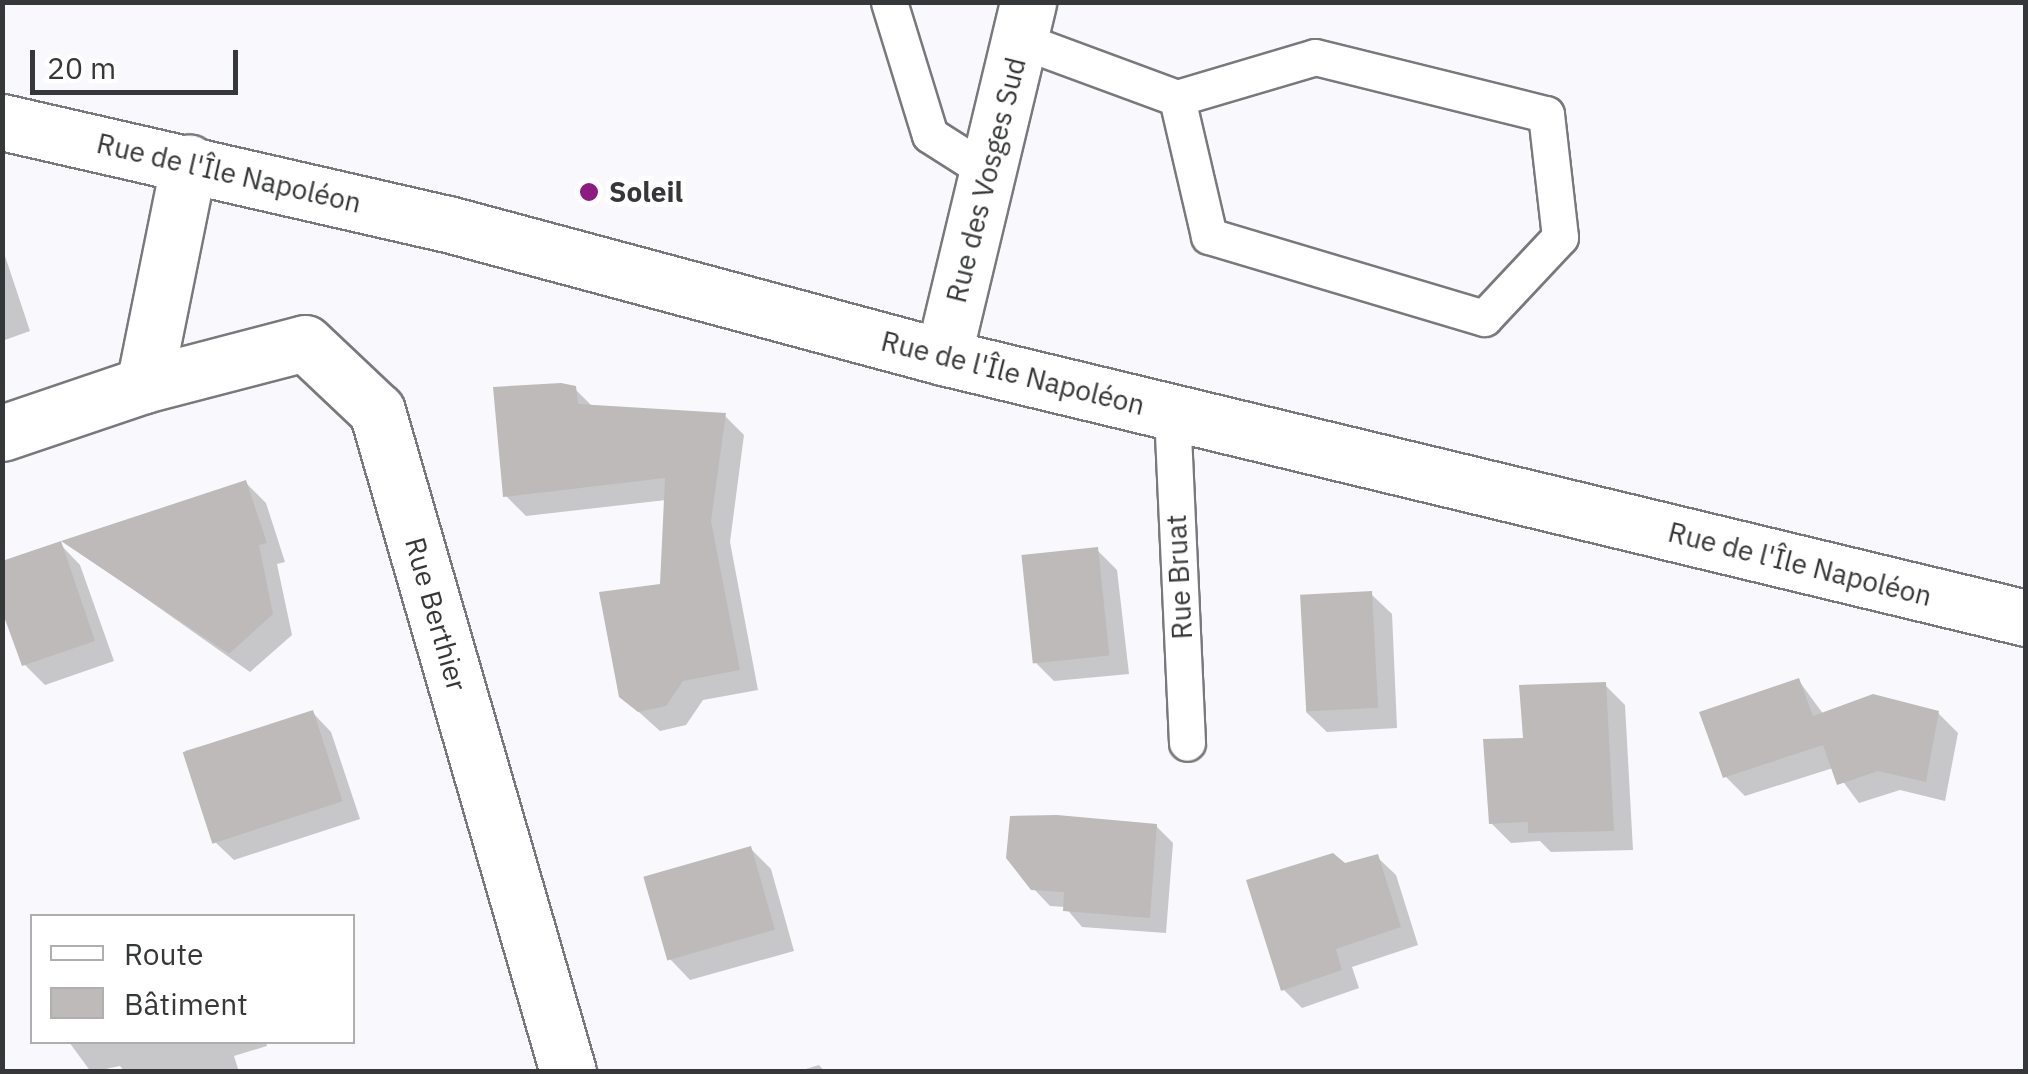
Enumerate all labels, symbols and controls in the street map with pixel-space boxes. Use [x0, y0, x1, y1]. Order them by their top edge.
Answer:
scale bar [35, 30, 242, 92]
text: 20 m [47, 48, 116, 87]
street label: Rue des Vosges Sud [939, 54, 1033, 306]
street label: Rue de l'Île Napoléon [93, 126, 365, 220]
place label: Soleil [609, 175, 683, 209]
marker: Soleil [578, 181, 600, 203]
street label: Rue de l'Île Napoléon [878, 324, 1148, 422]
street label: Rue Bruat [1159, 514, 1199, 640]
street label: Rue de l'Île Napoléon [1665, 515, 1935, 613]
street label: Rue Berthier [398, 533, 474, 695]
legend [30, 914, 355, 1044]
text: Route [124, 934, 203, 973]
text: Bâtiment [124, 984, 248, 1023]

